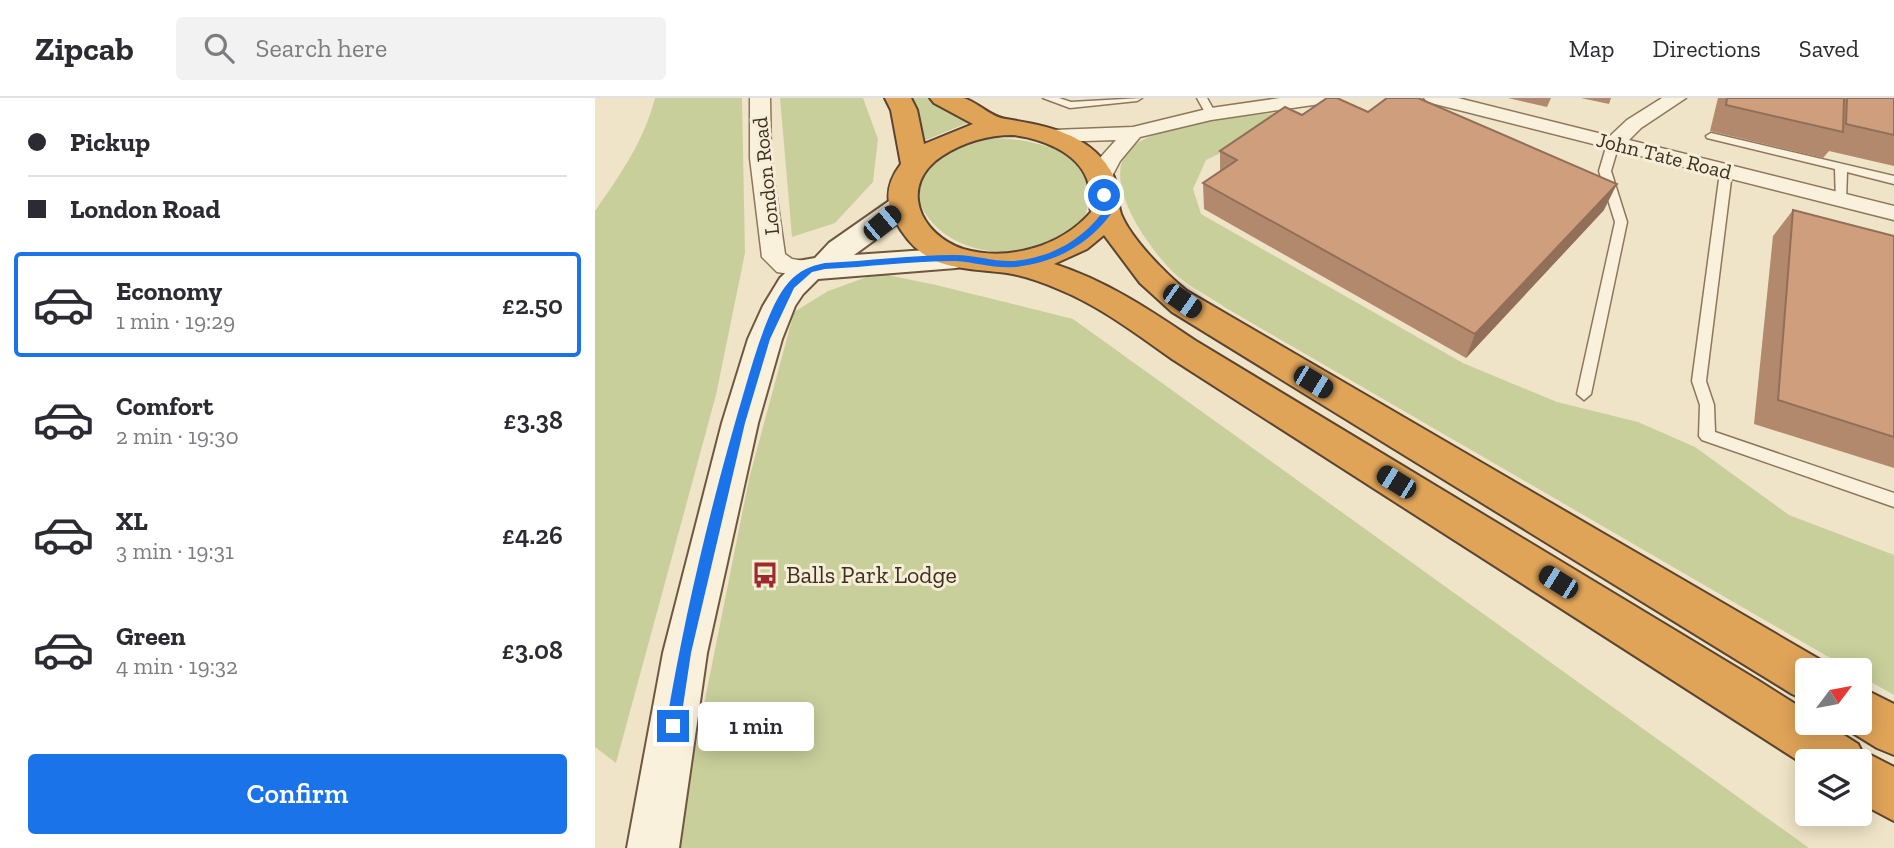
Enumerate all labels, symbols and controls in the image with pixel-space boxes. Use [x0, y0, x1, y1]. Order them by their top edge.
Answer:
search box [176, 17, 666, 80]
text: Zipcab [35, 29, 134, 68]
icon: search [200, 29, 238, 67]
text: Search here [256, 32, 387, 64]
text: Map [1569, 34, 1615, 63]
text: Directions [1653, 34, 1761, 63]
text: Saved [1799, 34, 1859, 63]
street label: London Road [747, 115, 784, 236]
text: Pickup [70, 126, 150, 158]
street label: John Tate Road [1594, 127, 1735, 184]
route start [1088, 179, 1120, 211]
text: London Road [70, 193, 220, 225]
car [860, 201, 905, 245]
icon: car [32, 273, 95, 336]
text: Economy [116, 275, 222, 307]
car [1159, 280, 1206, 322]
text: £2.50 [502, 289, 563, 321]
text: 1 min · 19:29 [116, 307, 235, 335]
car [1290, 362, 1337, 402]
icon: car [32, 388, 95, 451]
text: Comfort [116, 390, 213, 422]
text: £3.38 [503, 404, 563, 436]
text: 2 min · 19:30 [116, 422, 239, 450]
car [1373, 462, 1420, 502]
icon: car [32, 503, 95, 566]
text: XL [116, 505, 148, 537]
text: £4.26 [502, 519, 563, 551]
text: 3 min · 19:31 [116, 537, 234, 565]
bus stop icon: Balls Park Lodge [750, 560, 780, 590]
place label: Balls Park Lodge [786, 560, 957, 589]
car [1535, 562, 1582, 602]
icon: car [32, 618, 95, 681]
text: Green [116, 620, 186, 652]
text: £3.08 [502, 634, 563, 666]
text: 4 min · 19:32 [116, 652, 238, 680]
north arrow [1795, 658, 1873, 735]
map controls [1795, 658, 1872, 826]
callout: 1 min [697, 702, 813, 750]
route end [657, 710, 689, 742]
text: 1 min [729, 712, 783, 740]
button: layers [1795, 749, 1872, 826]
button: Confirm [28, 754, 567, 834]

